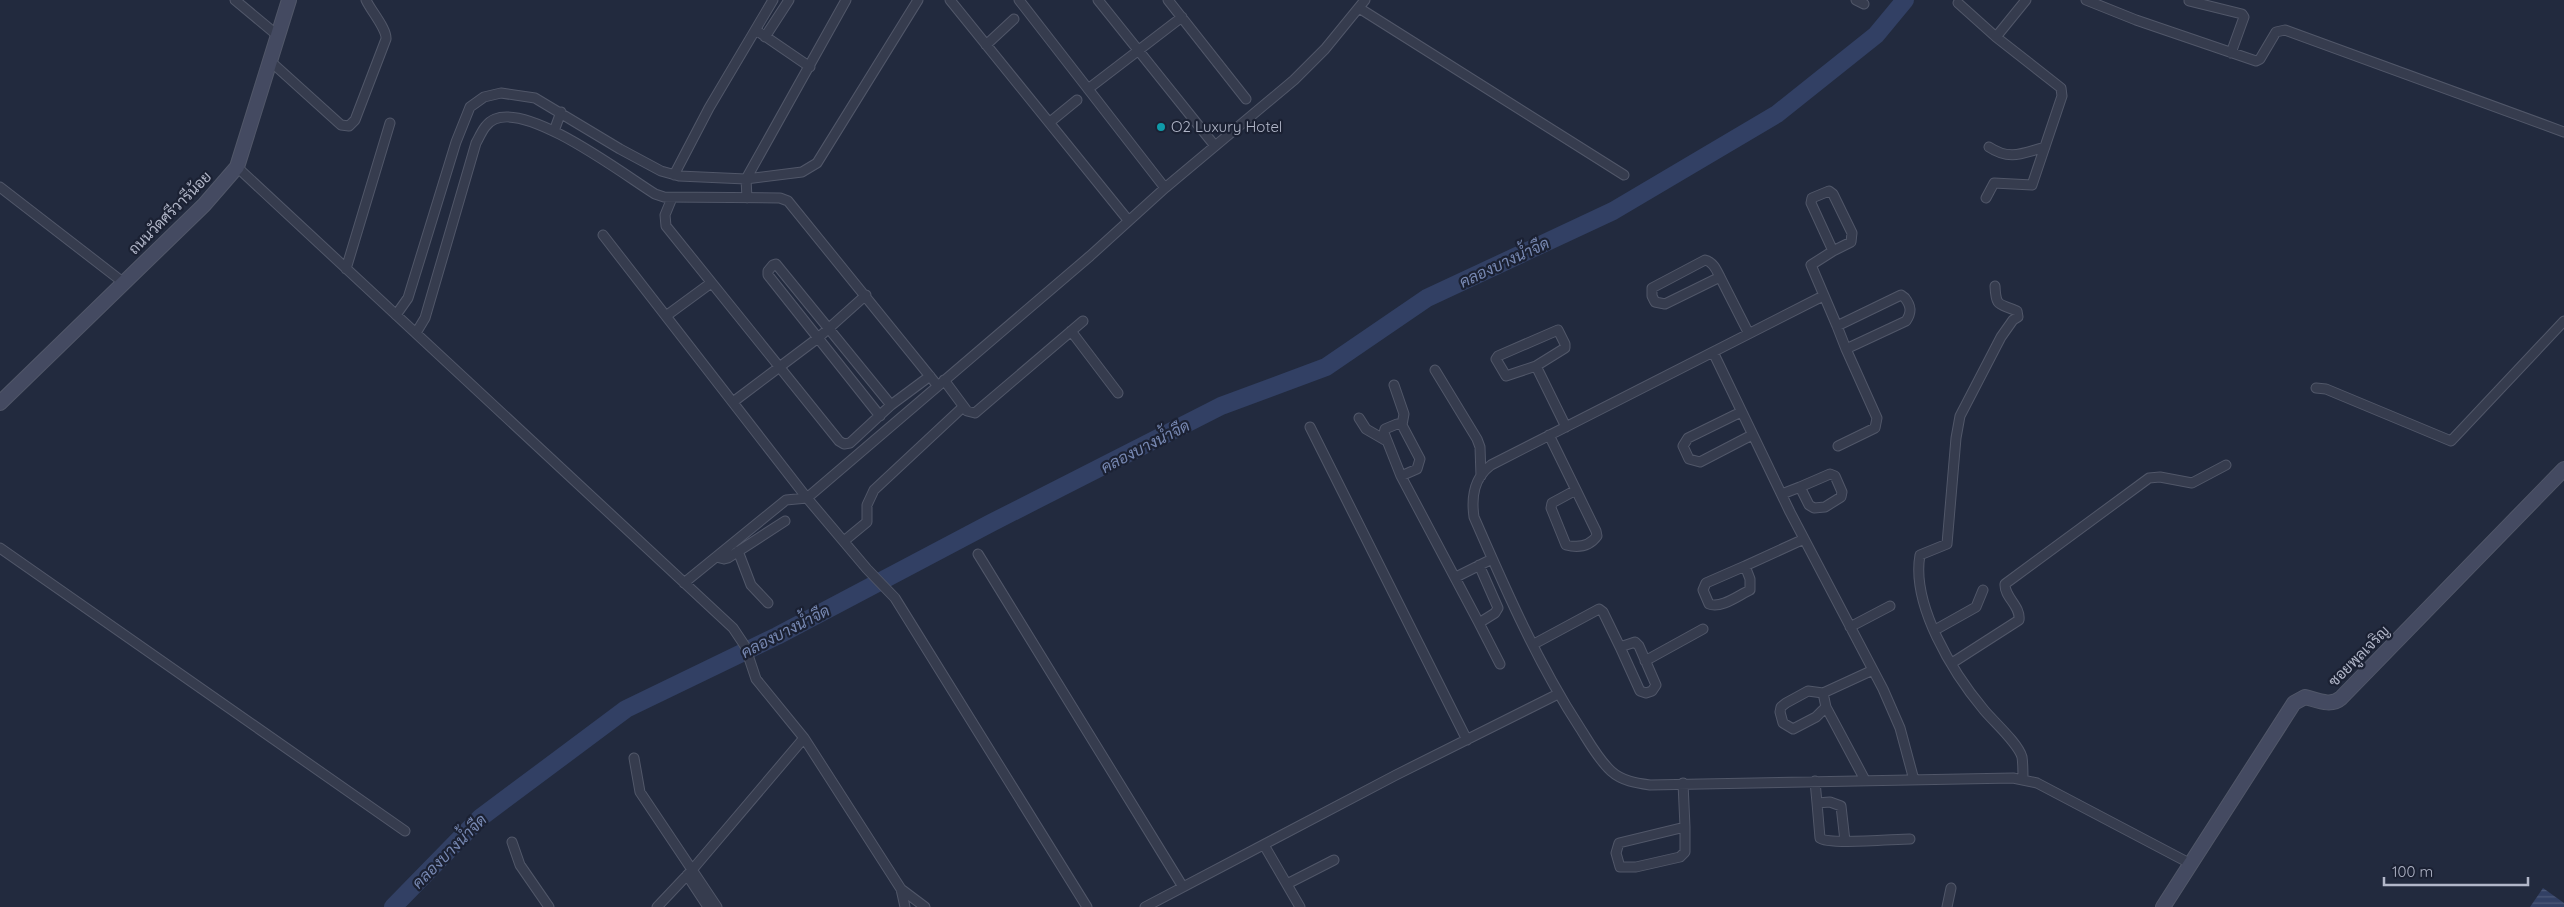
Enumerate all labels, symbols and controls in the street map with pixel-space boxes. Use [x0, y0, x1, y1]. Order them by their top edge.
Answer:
place label: O2 Luxury Hotel [1171, 117, 1282, 136]
marker: O2 Luxury Hotel [1155, 121, 1167, 133]
street label: ถนนวัดศรีวารีน้อย [124, 167, 215, 258]
water label: คลองบางน้ำจืด [1454, 229, 1552, 292]
water label: คลองบางน้ำจืด [1095, 411, 1193, 477]
water label: คลองบางน้ำจืด [735, 596, 833, 662]
street label: ซอยพูลเจริญ [2324, 621, 2394, 691]
water label: คลองบางน้ำจืด [405, 807, 490, 892]
scale bar [2384, 854, 2528, 886]
text: 100 m [2392, 862, 2433, 881]

